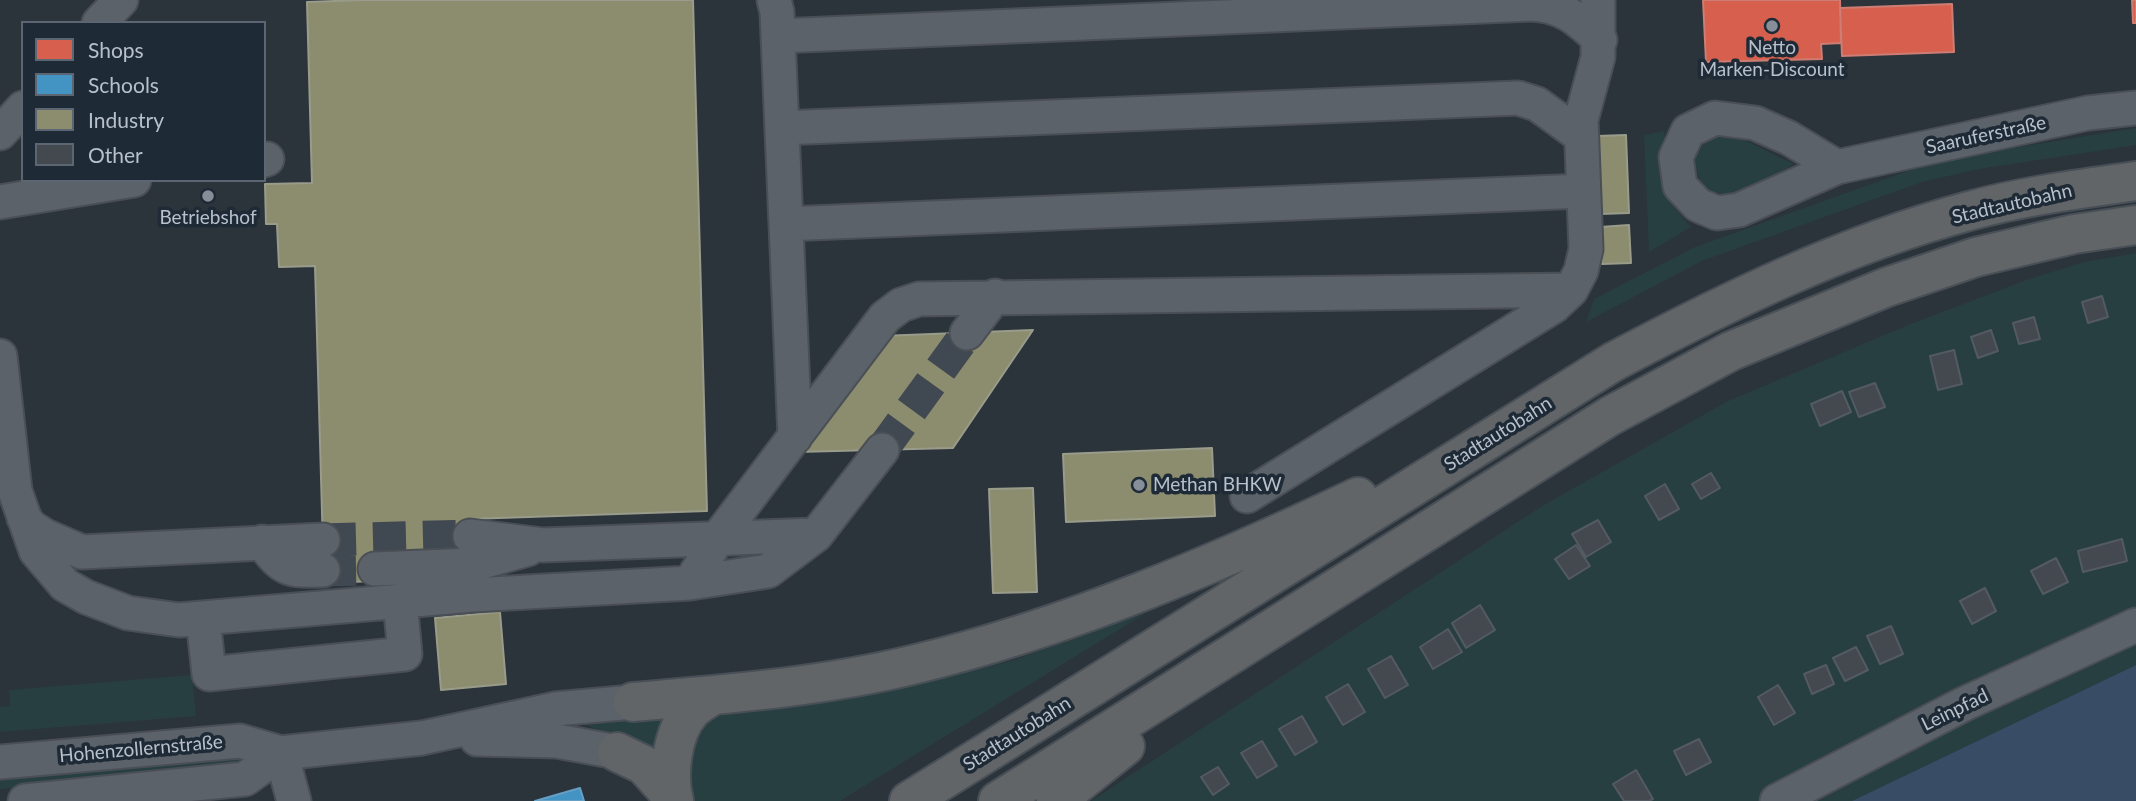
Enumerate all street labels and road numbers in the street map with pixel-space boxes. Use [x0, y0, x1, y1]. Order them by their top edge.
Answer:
street label: Saaruferstraße [1924, 111, 2048, 159]
street label: Stadtautobahn [1950, 179, 2074, 229]
street label: Stadtautobahn [1440, 392, 1556, 476]
street label: Leinpfad [1918, 684, 1992, 736]
street label: Stadtautobahn [959, 692, 1075, 776]
street label: Hohenzollernstraße [58, 730, 224, 768]

